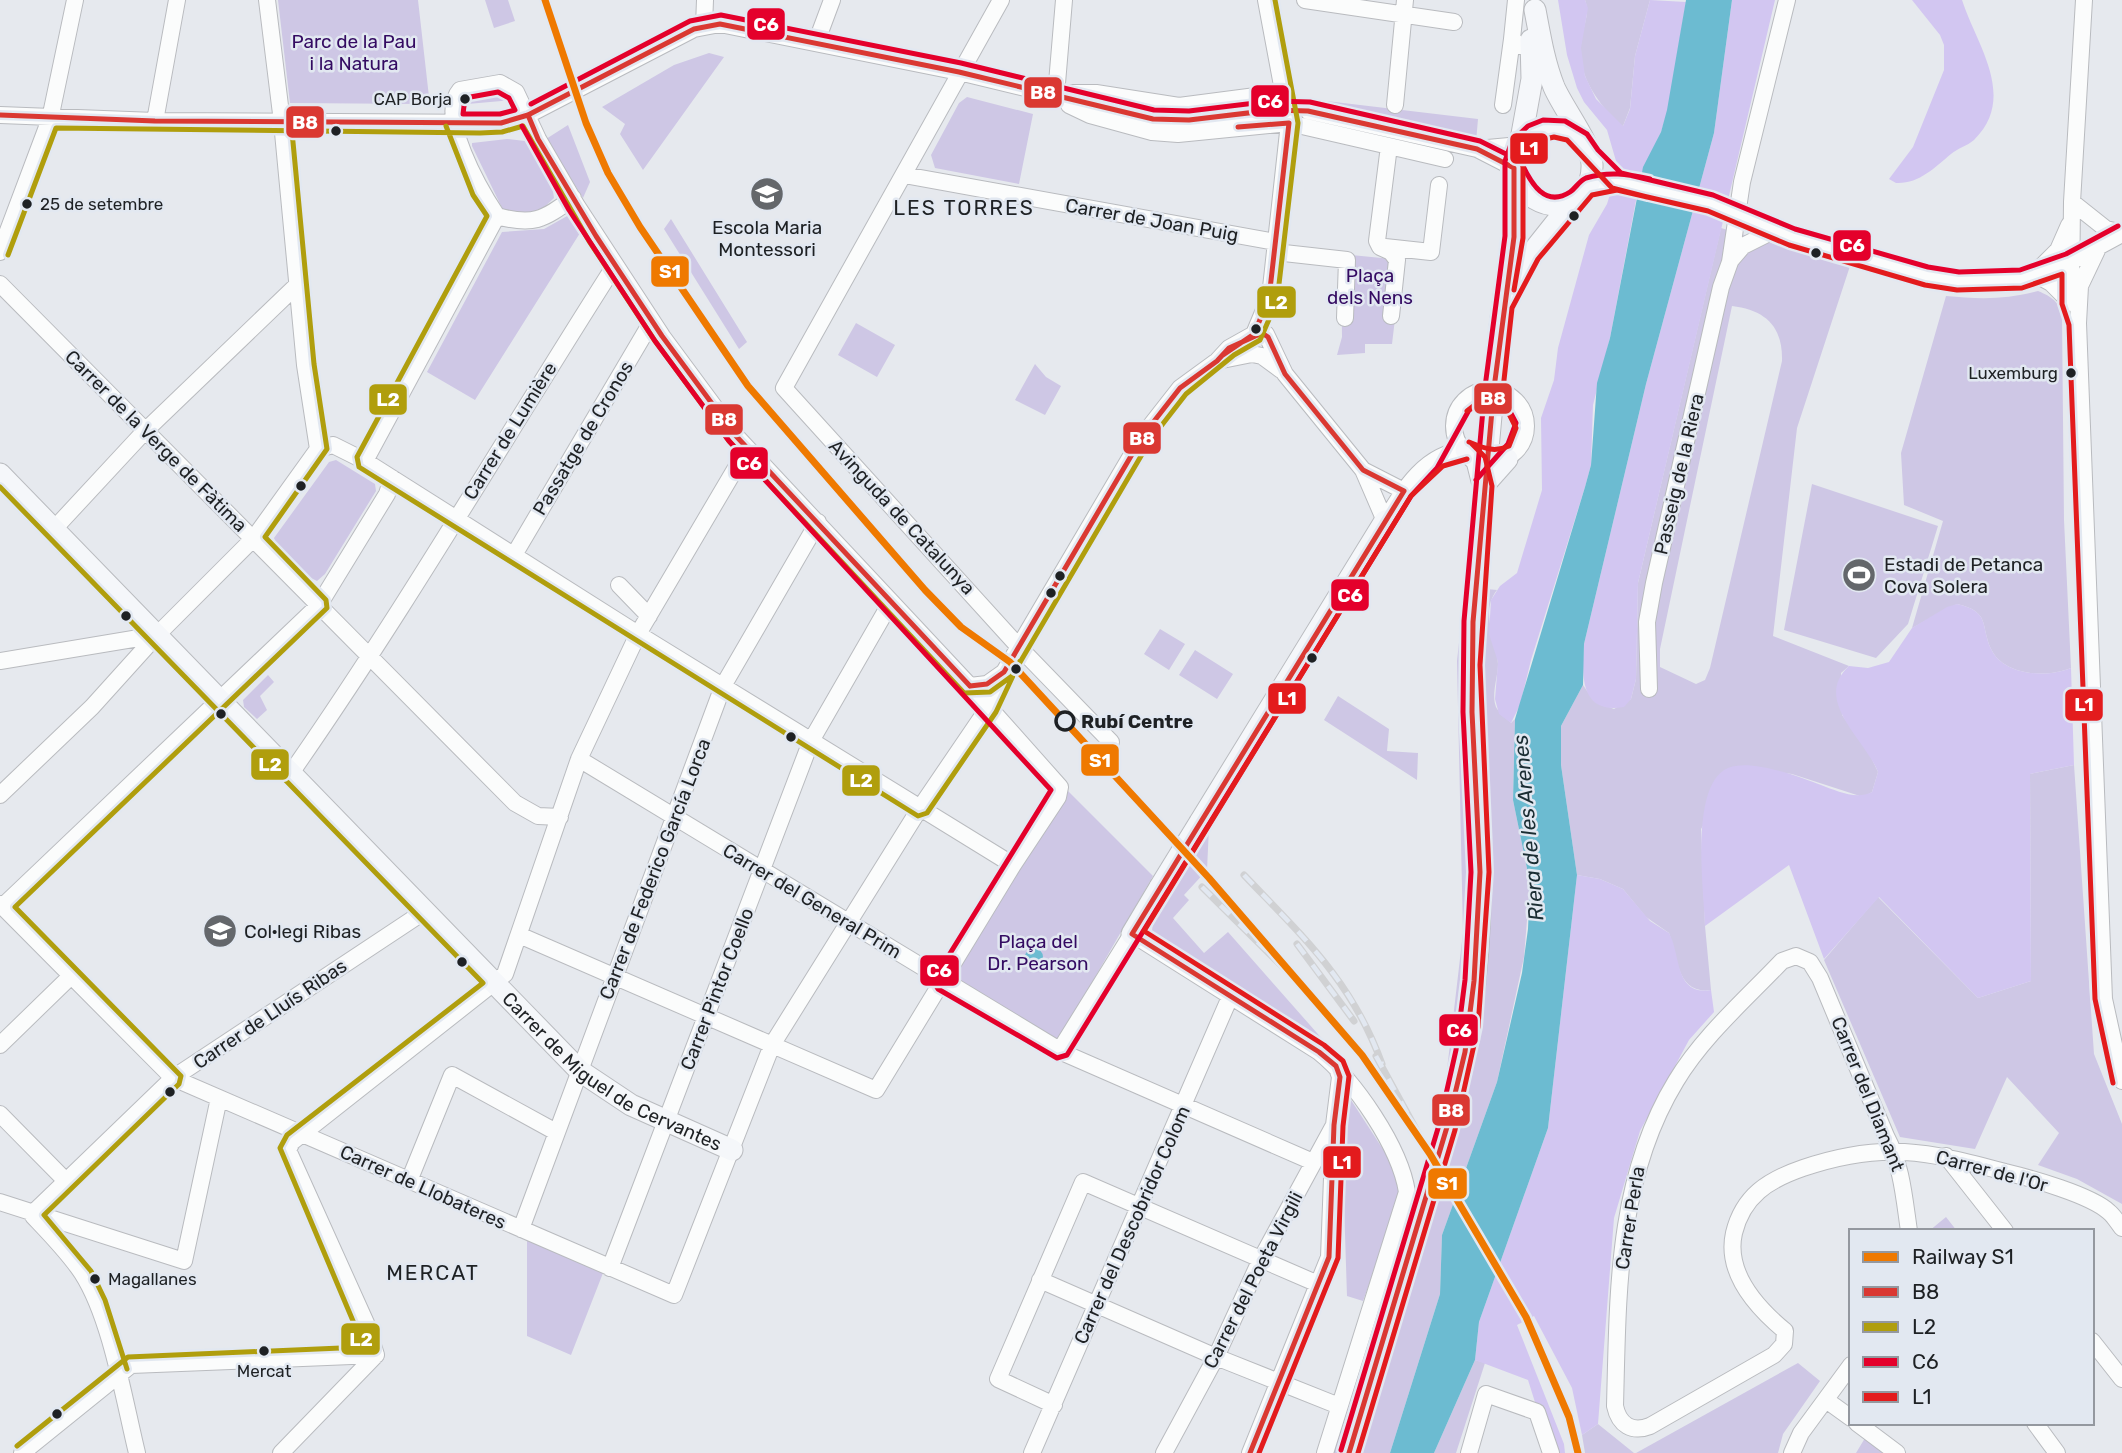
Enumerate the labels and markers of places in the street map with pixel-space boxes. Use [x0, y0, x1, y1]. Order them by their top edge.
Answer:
place label: CAP Borja [373, 89, 452, 109]
marker: CAP Borja [458, 92, 472, 106]
unlabelled marker [329, 124, 343, 138]
school or university icon: Escola Maria Montessori [748, 175, 786, 213]
place label: 25 de setembre [40, 194, 163, 214]
marker: 25 de setembre [20, 197, 34, 211]
unlabelled marker [1567, 209, 1581, 223]
place label: Escola Maria Montessori [712, 216, 822, 261]
unlabelled marker [1809, 246, 1823, 260]
unlabelled marker [1249, 322, 1263, 336]
place label: Luxemburg [1968, 363, 2058, 383]
marker: Luxemburg [2064, 366, 2078, 380]
unlabelled marker [294, 479, 308, 493]
place label: Estadi de Petanca Cova Solera [1884, 553, 2043, 598]
sports icon: Estadi de Petanca Cova Solera [1840, 556, 1878, 594]
unlabelled marker [1053, 569, 1067, 583]
unlabelled marker [1044, 586, 1058, 600]
unlabelled marker [119, 609, 133, 623]
unlabelled marker [1305, 651, 1319, 665]
unlabelled marker [1009, 662, 1023, 676]
unlabelled marker [214, 707, 228, 721]
place label: Rubí Centre [1081, 710, 1193, 733]
marker: Rubí Centre [1055, 711, 1075, 731]
unlabelled marker [784, 730, 798, 744]
school or university icon: Col·legi Ribas [201, 912, 239, 950]
place label: Col·legi Ribas [244, 920, 361, 943]
unlabelled marker [455, 955, 469, 969]
unlabelled marker [163, 1085, 177, 1099]
place label: Magallanes [108, 1269, 197, 1289]
marker: Magallanes [88, 1272, 102, 1286]
marker: Mercat [257, 1344, 271, 1358]
place label: Mercat [237, 1361, 292, 1381]
unlabelled marker [50, 1407, 64, 1421]

